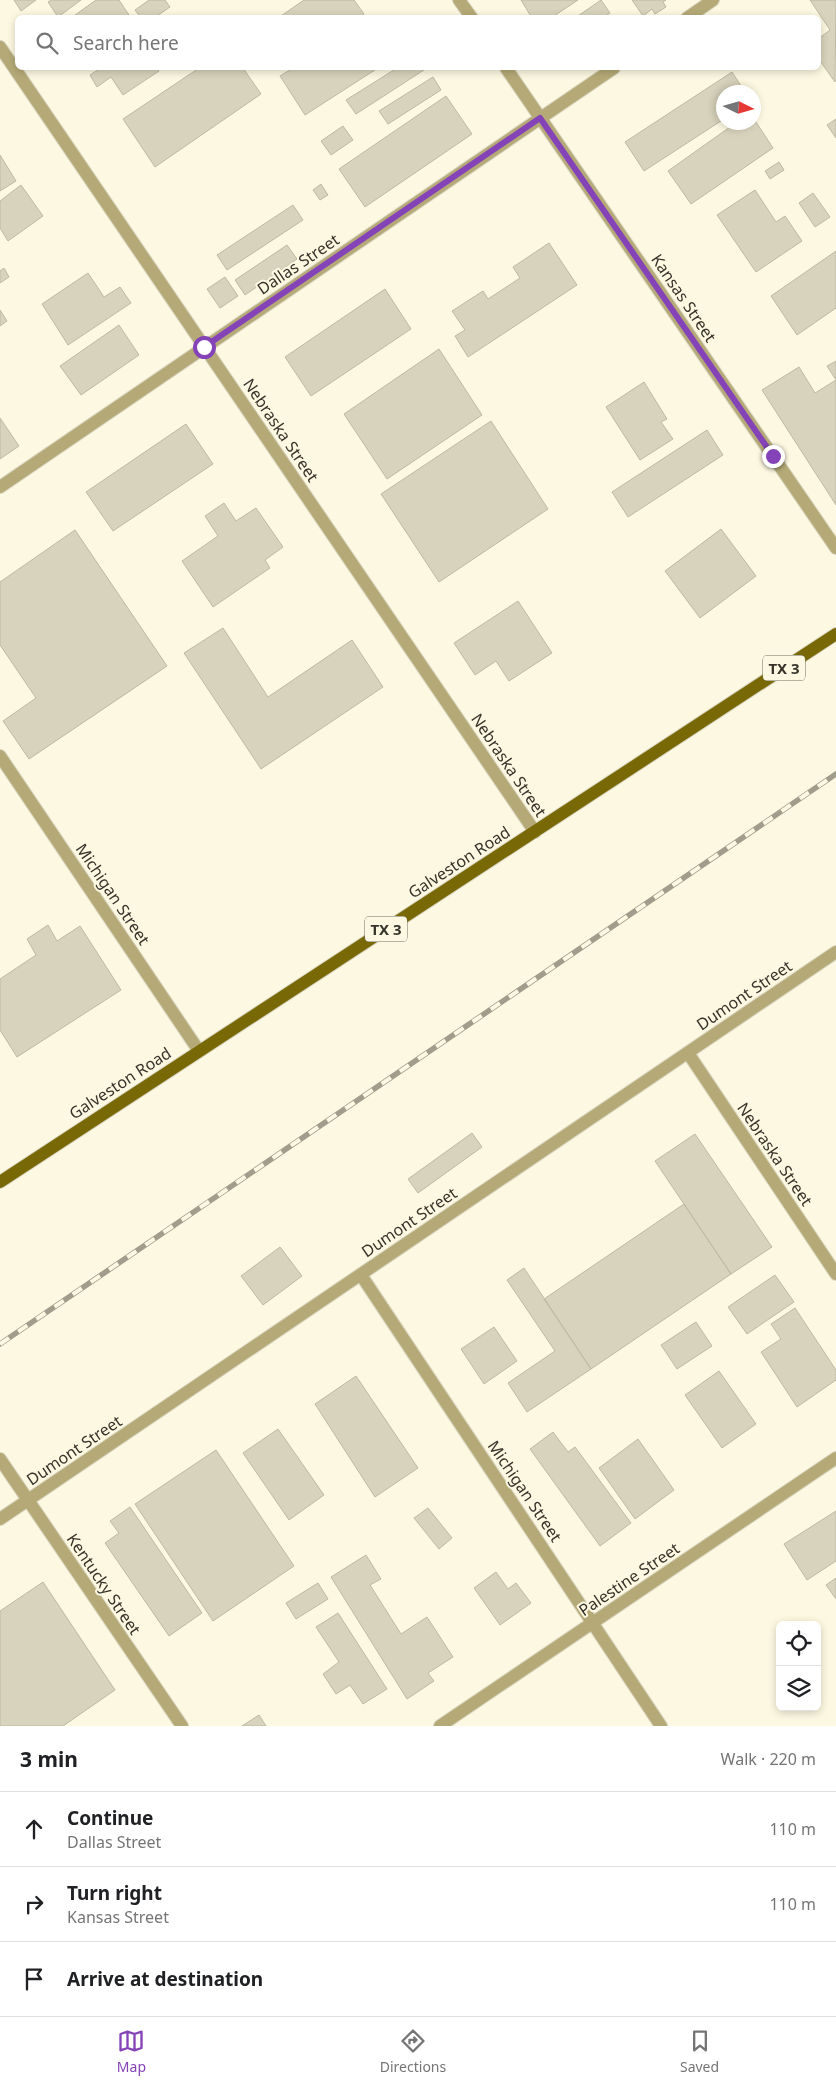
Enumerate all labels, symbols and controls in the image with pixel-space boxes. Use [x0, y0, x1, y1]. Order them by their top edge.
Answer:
search box [15, 15, 821, 70]
icon: search [33, 29, 61, 57]
text: Search here [73, 30, 179, 56]
north arrow [716, 85, 761, 130]
street label: Dallas Street [253, 228, 343, 300]
street label: Kansas Street [646, 250, 722, 347]
route start [193, 336, 216, 359]
street label: Nebraska Street [238, 374, 324, 486]
route end [762, 445, 785, 468]
road number: TX 3 [763, 656, 805, 680]
street label: Nebraska Street [466, 709, 552, 821]
street label: Galveston Road [404, 821, 514, 903]
street label: Michigan Street [71, 839, 155, 949]
road number: TX 3 [365, 916, 407, 942]
street label: Dumont Street [692, 955, 796, 1035]
street label: Galveston Road [65, 1042, 175, 1124]
street label: Nebraska Street [732, 1098, 818, 1210]
street label: Dumont Street [357, 1182, 461, 1262]
street label: Dumont Street [22, 1410, 126, 1490]
street label: Michigan Street [483, 1436, 567, 1546]
street label: Kentucky Street [62, 1529, 146, 1639]
street label: Palestine Street [574, 1537, 684, 1621]
map controls [776, 1621, 821, 1711]
button: locate [776, 1621, 821, 1666]
button: layers [776, 1666, 821, 1711]
text: 3 min [20, 1745, 78, 1773]
text: Walk · 220 m [721, 1748, 816, 1770]
text: Continue [67, 1805, 153, 1831]
icon: ahead [20, 1815, 48, 1843]
text: 110 m [769, 1818, 816, 1840]
text: Dallas Street [67, 1831, 161, 1853]
text: Turn right [67, 1880, 162, 1906]
icon: right [20, 1890, 48, 1918]
text: 110 m [769, 1893, 816, 1915]
text: Kansas Street [67, 1906, 169, 1928]
icon: arrive [20, 1965, 48, 1993]
text: Arrive at destination [67, 1966, 263, 1992]
tab: Map [117, 2027, 146, 2076]
tab: Directions [380, 2027, 446, 2076]
tab: Saved [680, 2027, 719, 2076]

